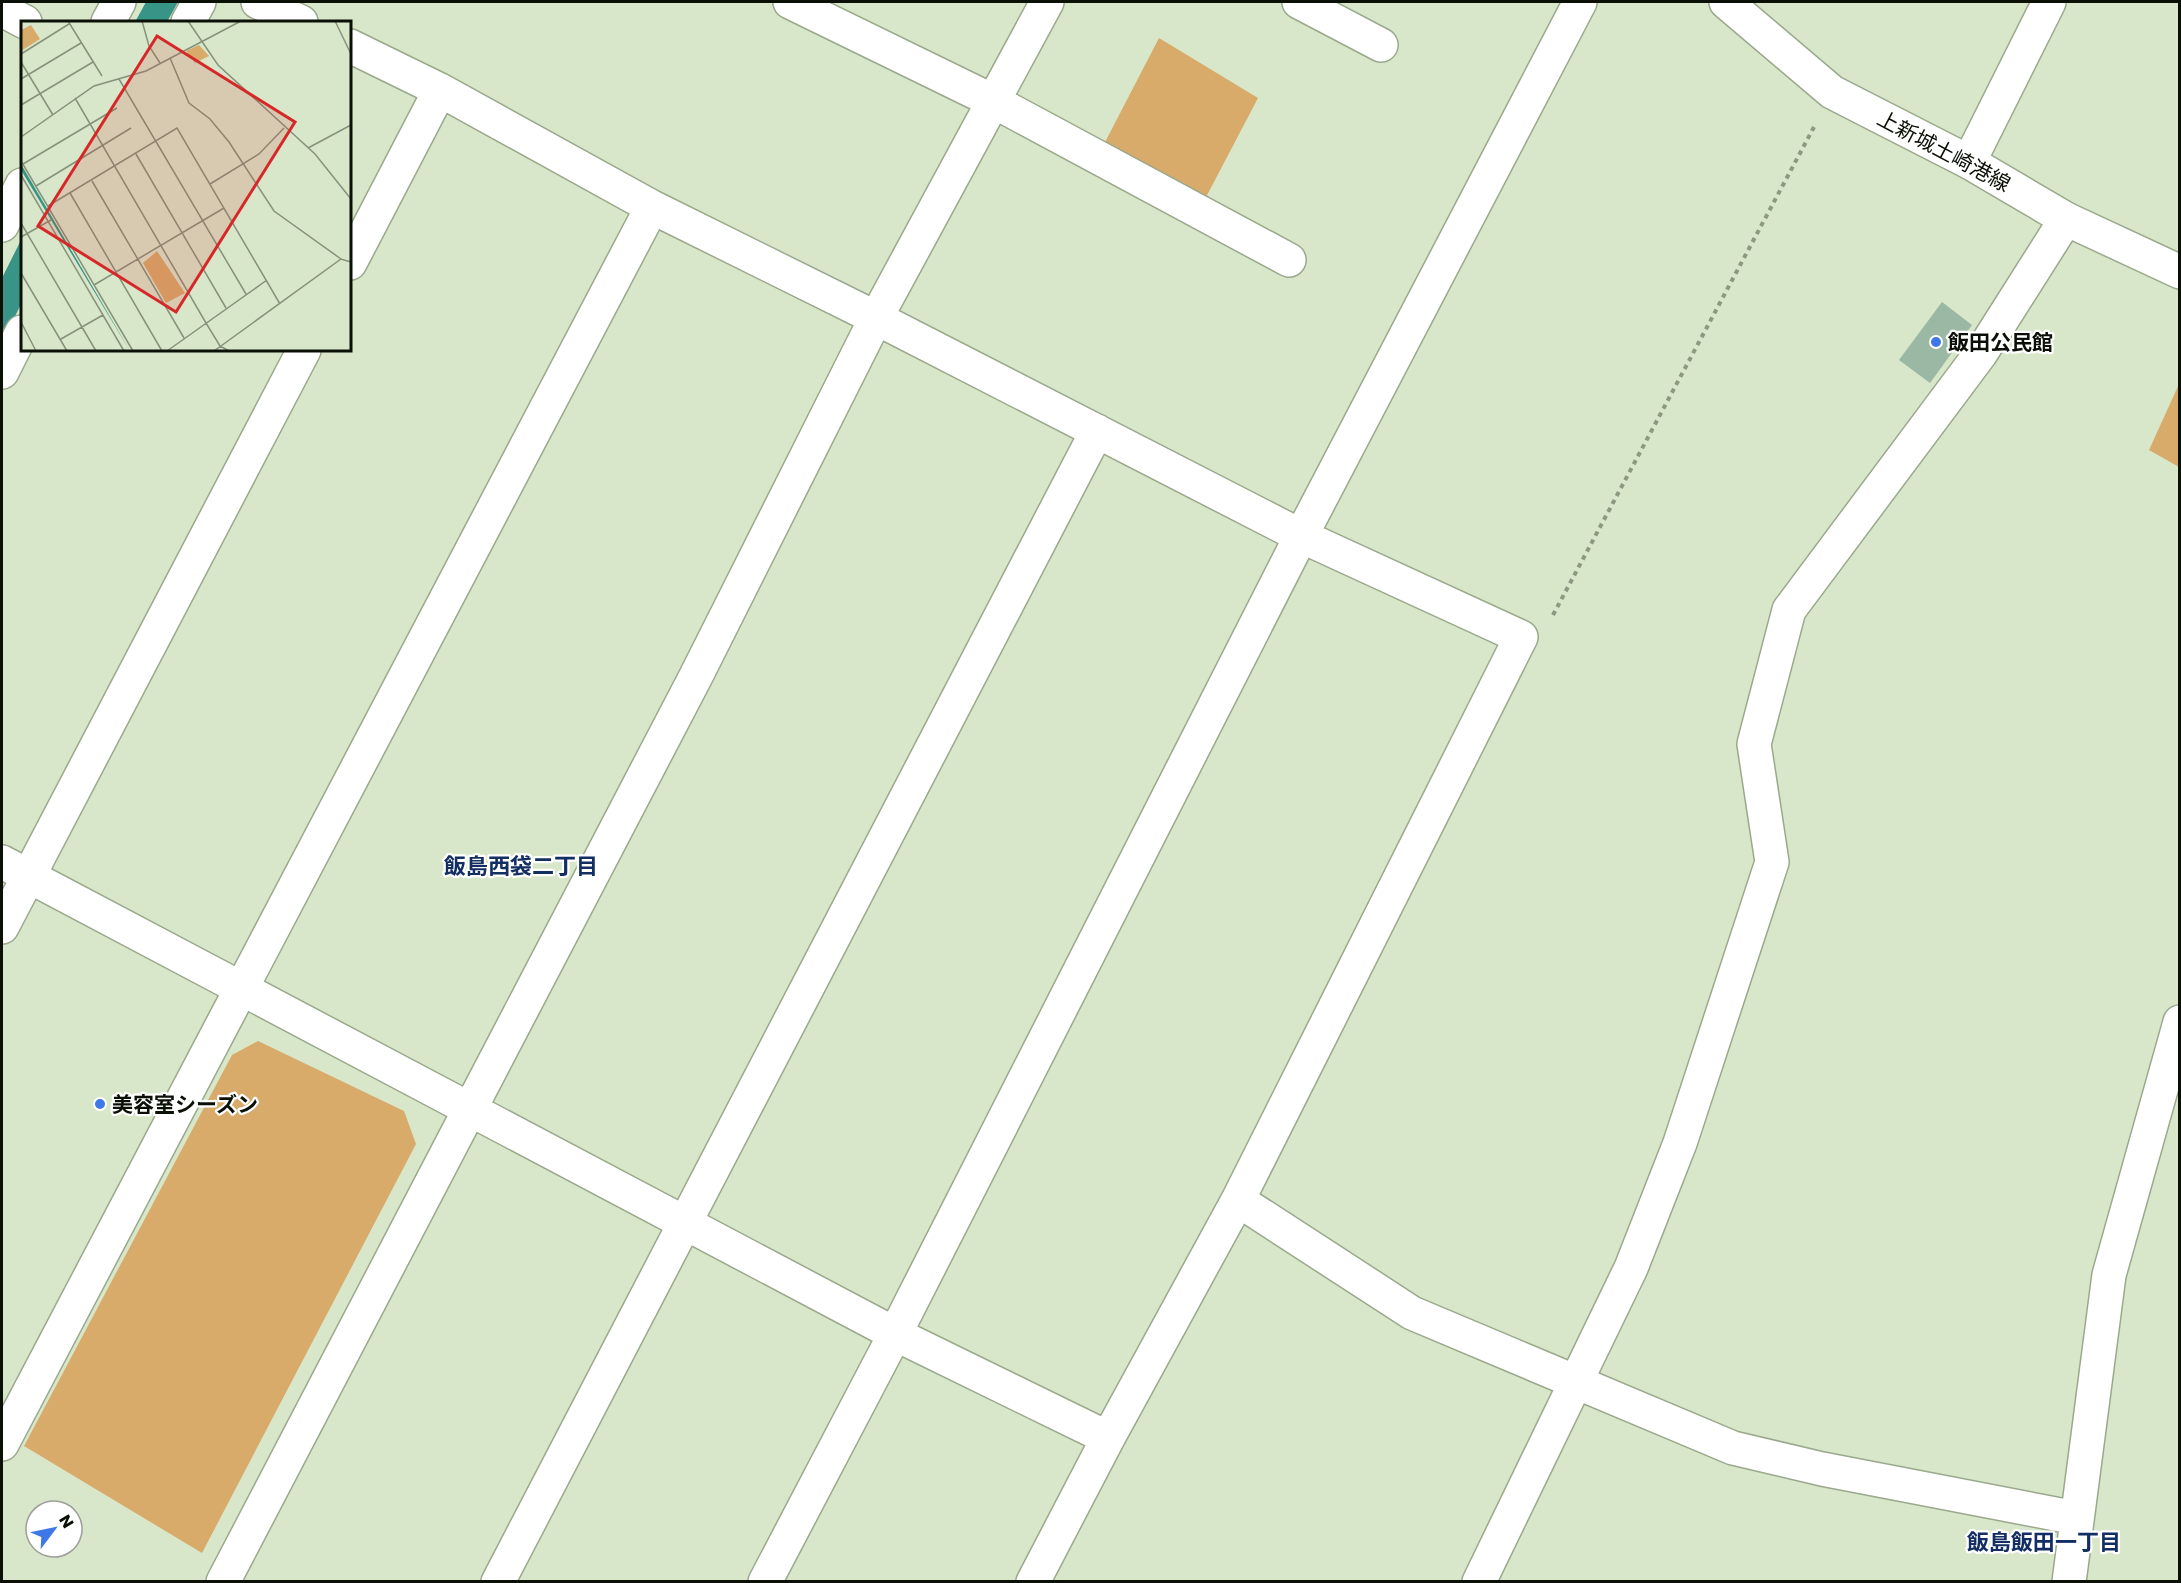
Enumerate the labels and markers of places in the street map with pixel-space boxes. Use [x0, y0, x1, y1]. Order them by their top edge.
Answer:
place label: 飯田公民館 [1947, 328, 2053, 357]
marker: 飯田公民館 [1929, 335, 1943, 349]
place label: 美容室シーズン [112, 1090, 258, 1119]
marker: 美容室シーズン [93, 1097, 107, 1111]

